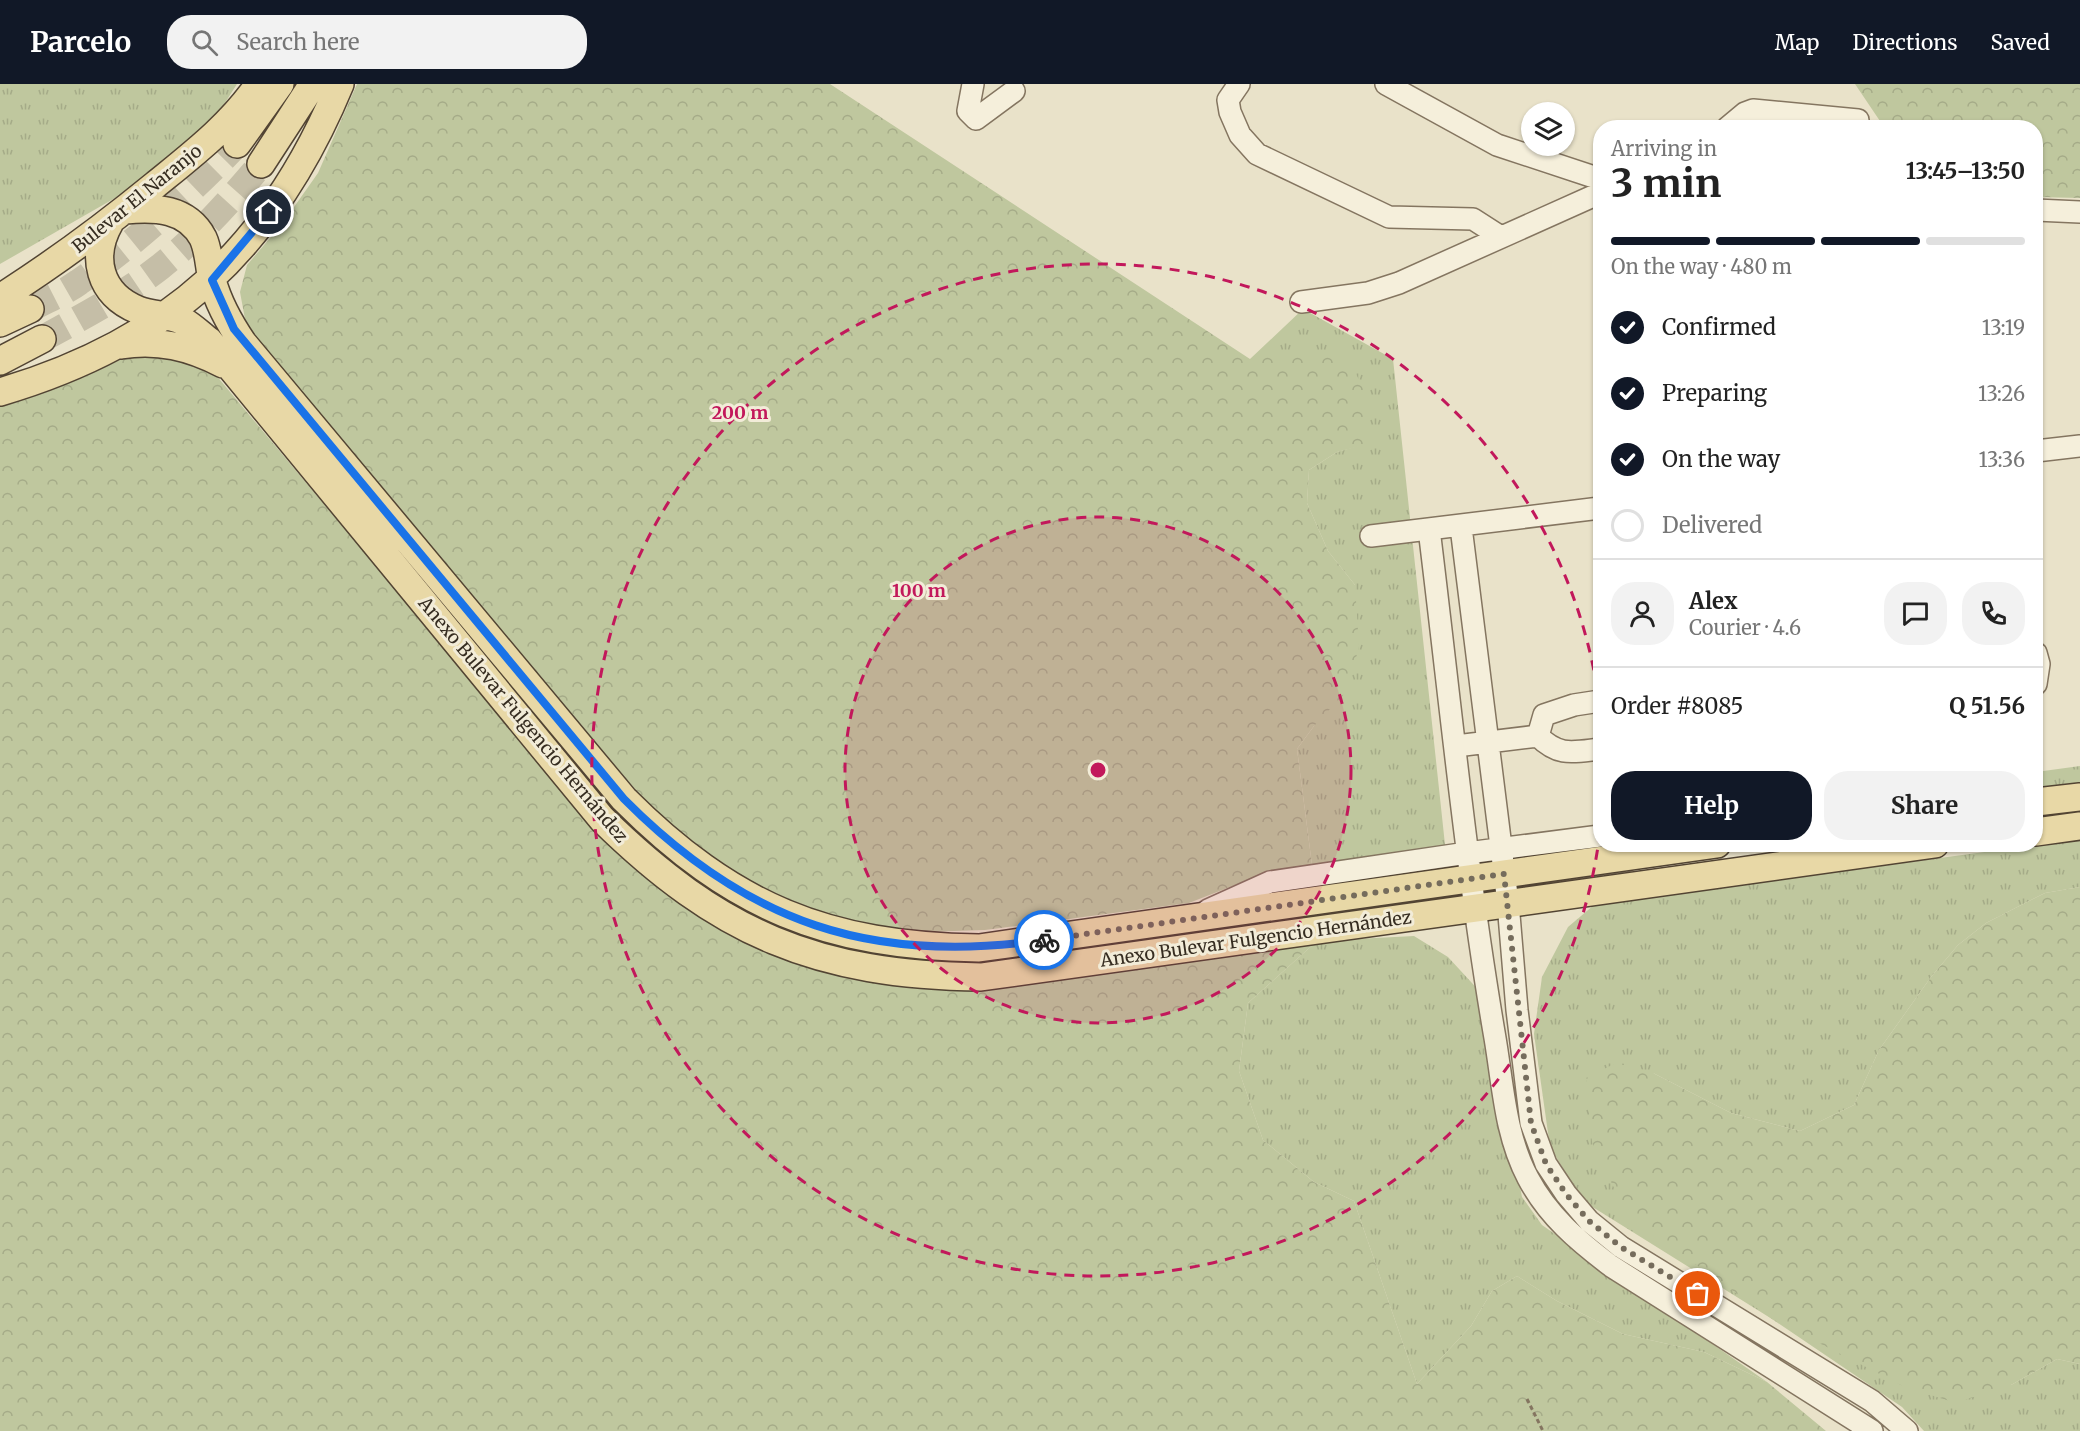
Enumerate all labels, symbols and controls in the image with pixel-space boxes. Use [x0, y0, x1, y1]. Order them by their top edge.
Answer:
search box [167, 15, 587, 69]
text: Parcelo [30, 24, 131, 60]
icon: search [188, 26, 221, 59]
text: Search here [236, 28, 360, 56]
text: Map [1775, 29, 1819, 56]
text: Directions [1852, 29, 1957, 56]
text: Saved [1990, 29, 2050, 56]
map controls [1521, 102, 1575, 156]
button: layers [1521, 102, 1575, 156]
text: Arriving in [1611, 136, 1717, 161]
street label: Bulevar El Naranjo [67, 139, 206, 258]
text: 13:45–13:50 [1906, 157, 2025, 185]
text: 3 min [1611, 159, 1721, 208]
pin [243, 186, 294, 237]
icon: home [252, 195, 285, 228]
text: On the way · 480 m [1611, 254, 1792, 279]
icon: check [1611, 311, 1644, 344]
text: Confirmed [1662, 313, 1776, 341]
text: 13:19 [1982, 315, 2025, 340]
icon: check [1611, 377, 1644, 410]
text: Preparing [1662, 379, 1767, 407]
text: 13:26 [1978, 381, 2025, 406]
text: 200 m [712, 401, 768, 424]
icon: check [1611, 443, 1644, 476]
text: On the way [1662, 445, 1780, 473]
text: 13:36 [1979, 447, 2025, 472]
text: Delivered [1662, 511, 1762, 539]
text: 100 m [892, 579, 946, 602]
button: person [1611, 582, 1674, 645]
button: chat [1884, 582, 1947, 645]
button: phone [1962, 582, 2025, 645]
text: Alex [1689, 587, 1738, 615]
street label: Anexo Bulevar Fulgencio Hernández [413, 591, 633, 847]
text: Courier · 4.6 [1689, 615, 1801, 640]
text: Order #8085 [1611, 692, 1743, 720]
text: Q 51.56 [1949, 692, 2025, 720]
centre of rings [1088, 760, 1108, 780]
button: Help [1611, 771, 1812, 840]
button: Share [1824, 771, 2025, 840]
street label: Anexo Bulevar Fulgencio Hernández [1098, 905, 1413, 972]
courier [1014, 910, 1074, 970]
icon: bike [1028, 924, 1061, 957]
pin [1672, 1268, 1723, 1319]
icon: bag [1681, 1277, 1714, 1310]

